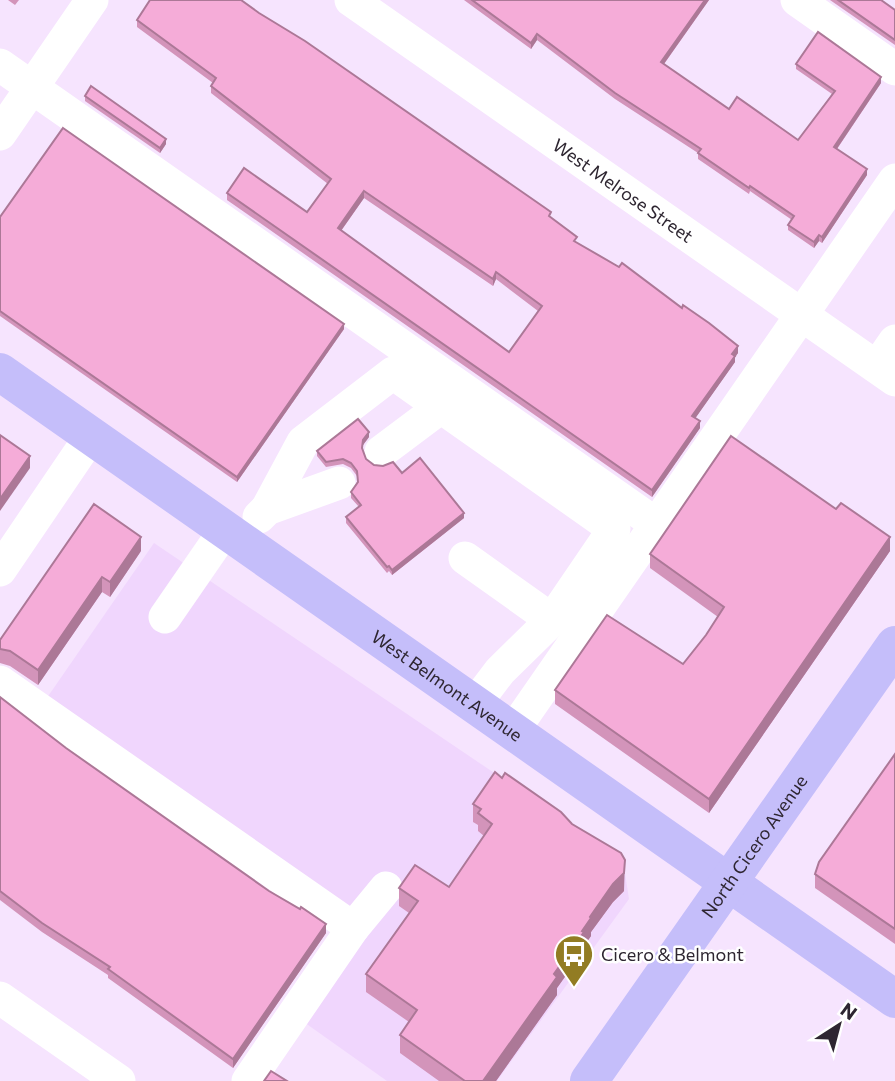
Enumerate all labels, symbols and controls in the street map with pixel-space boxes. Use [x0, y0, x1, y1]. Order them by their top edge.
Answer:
street label: West Melrose Street [549, 133, 698, 247]
street label: West Belmont Avenue [368, 625, 527, 746]
street label: North Cicero Avenue [696, 770, 811, 922]
bus stop icon: Cicero & Belmont [553, 933, 595, 988]
place label: Cicero & Belmont [601, 943, 744, 965]
north arrow [804, 990, 874, 1060]
text: N [837, 997, 862, 1024]

